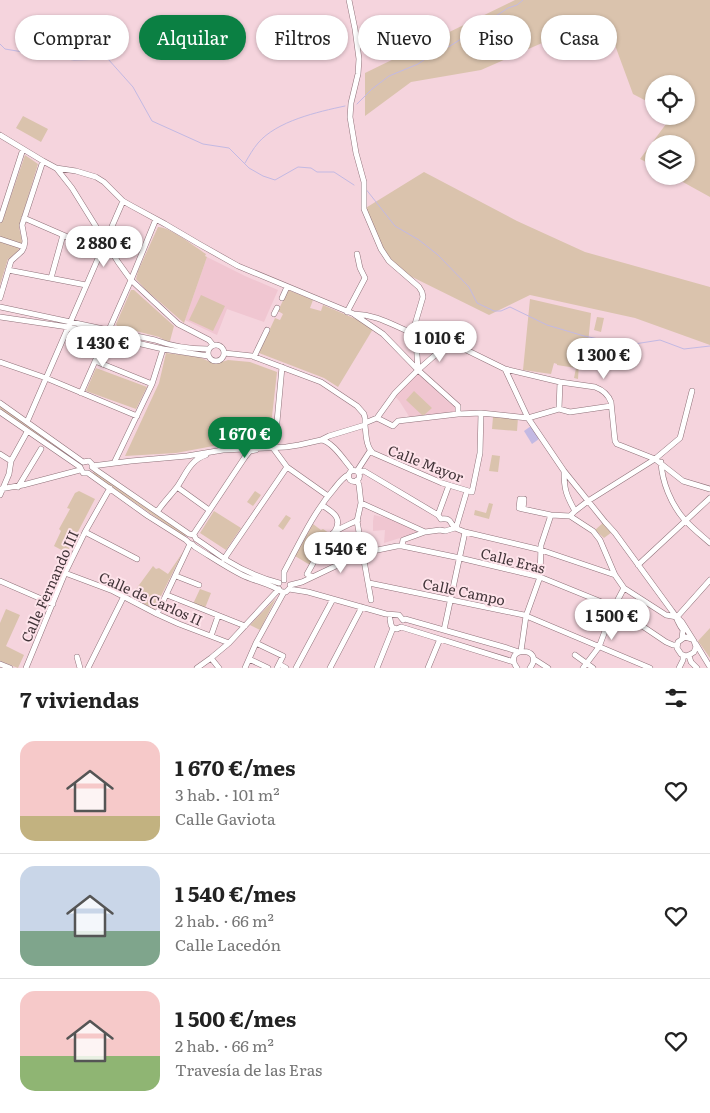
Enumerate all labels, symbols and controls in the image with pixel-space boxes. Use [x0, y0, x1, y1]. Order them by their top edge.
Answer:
chip: Comprar [15, 15, 129, 60]
chip: Alquilar [139, 15, 246, 60]
chip: Filtros [256, 15, 348, 60]
chip: Nuevo [358, 15, 450, 60]
chip: Piso [460, 15, 531, 60]
chip: Casa [541, 15, 617, 60]
map controls [645, 75, 695, 185]
button: locate [645, 75, 695, 125]
button: layers [645, 135, 695, 185]
pin: 2 880 € [58, 226, 150, 268]
text: 2 880 € [77, 230, 131, 254]
pin: 1 010 € [394, 320, 486, 363]
text: 1 010 € [415, 325, 465, 349]
pin: 1 430 € [57, 326, 149, 368]
text: 1 430 € [77, 330, 129, 354]
pin: 1 300 € [558, 338, 650, 380]
text: 1 300 € [578, 342, 630, 366]
pin: 1 670 € [199, 416, 291, 459]
text: 1 670 € [219, 421, 271, 445]
street label: Calle Mayor [385, 439, 467, 487]
street label: Calle Fernando III [15, 527, 83, 645]
pin: 1 540 € [295, 532, 387, 574]
text: 1 540 € [315, 536, 367, 560]
street label: Calle Eras [479, 542, 547, 578]
street label: Calle de Carlos II [96, 566, 206, 630]
street label: Calle Campo [421, 573, 507, 609]
pin: 1 500 € [566, 598, 658, 641]
text: 1 500 € [586, 603, 638, 627]
text: 7 viviendas [20, 683, 139, 714]
icon: filters [662, 684, 690, 712]
text: 1 670 €/mes [175, 751, 295, 782]
icon: home [60, 761, 120, 821]
icon: heart [662, 777, 690, 805]
text: 3 hab. · 101 m² [175, 782, 280, 806]
text: Calle Gaviota [175, 806, 276, 830]
text: 1 540 €/mes [175, 877, 296, 908]
icon: home [60, 886, 120, 946]
icon: heart [662, 902, 690, 930]
text: 2 hab. · 66 m² [175, 908, 274, 932]
text: Calle Lacedón [175, 932, 281, 956]
text: 1 500 €/mes [175, 1002, 296, 1033]
icon: home [60, 1011, 120, 1071]
icon: heart [662, 1027, 690, 1055]
text: 2 hab. · 66 m² [175, 1033, 274, 1057]
text: Travesía de las Eras [175, 1057, 322, 1081]

